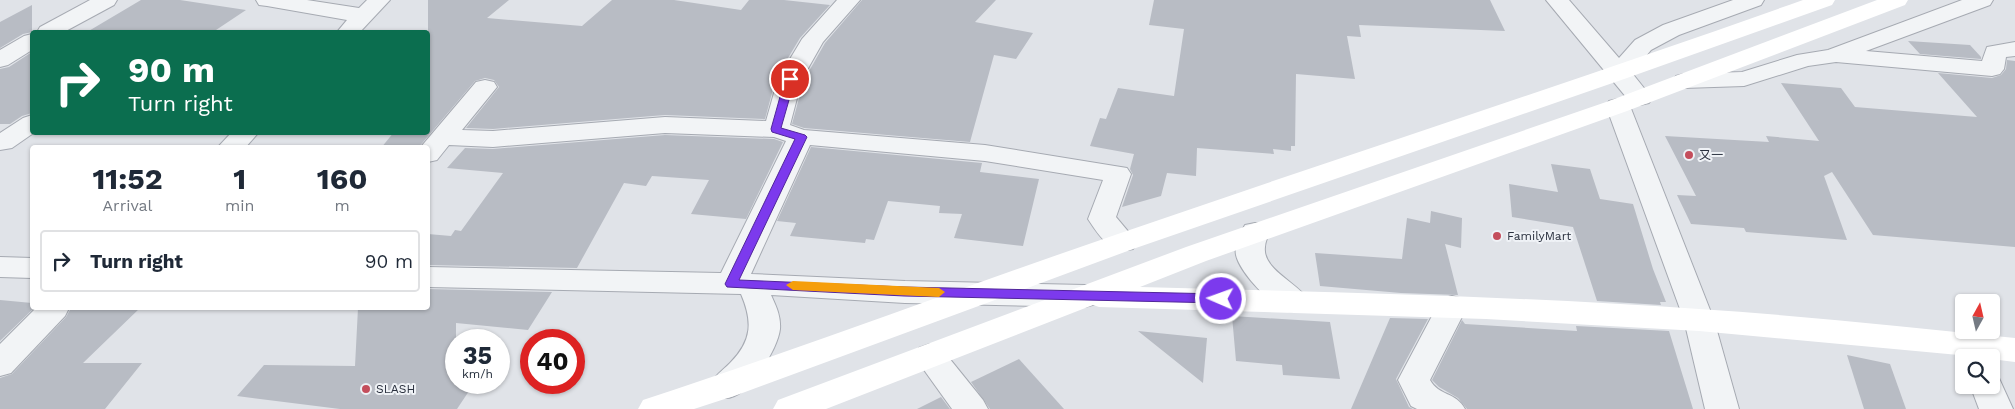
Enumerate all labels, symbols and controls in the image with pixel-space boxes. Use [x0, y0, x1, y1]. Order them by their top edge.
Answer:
text: 90 m [128, 49, 215, 91]
icon: right [45, 50, 110, 115]
pin [769, 58, 811, 100]
icon: arrive [776, 65, 804, 93]
text: Turn right [128, 91, 233, 116]
place label: 又一 [1699, 148, 1723, 162]
marker: 又一 [1683, 149, 1695, 161]
text: 11:52 [92, 161, 163, 196]
text: 1 [233, 161, 246, 196]
text: 160 [317, 161, 368, 196]
text: Arrival [103, 196, 152, 215]
text: min [225, 196, 254, 215]
text: m [335, 196, 350, 215]
place label: FamilyMart [1507, 229, 1571, 243]
marker: FamilyMart [1491, 230, 1503, 242]
icon: right [47, 247, 75, 275]
text: Turn right [90, 250, 183, 273]
text: 90 m [365, 250, 413, 273]
position arrow [1194, 272, 1246, 324]
north arrow [1955, 294, 2000, 339]
map controls [1955, 294, 2000, 394]
speed limit sign: 40 [520, 329, 585, 394]
text: 35 [463, 341, 492, 370]
button: search [1955, 349, 2000, 394]
text: km/h [462, 367, 493, 381]
place label: SLASH [376, 382, 415, 396]
marker: SLASH [360, 383, 372, 395]

